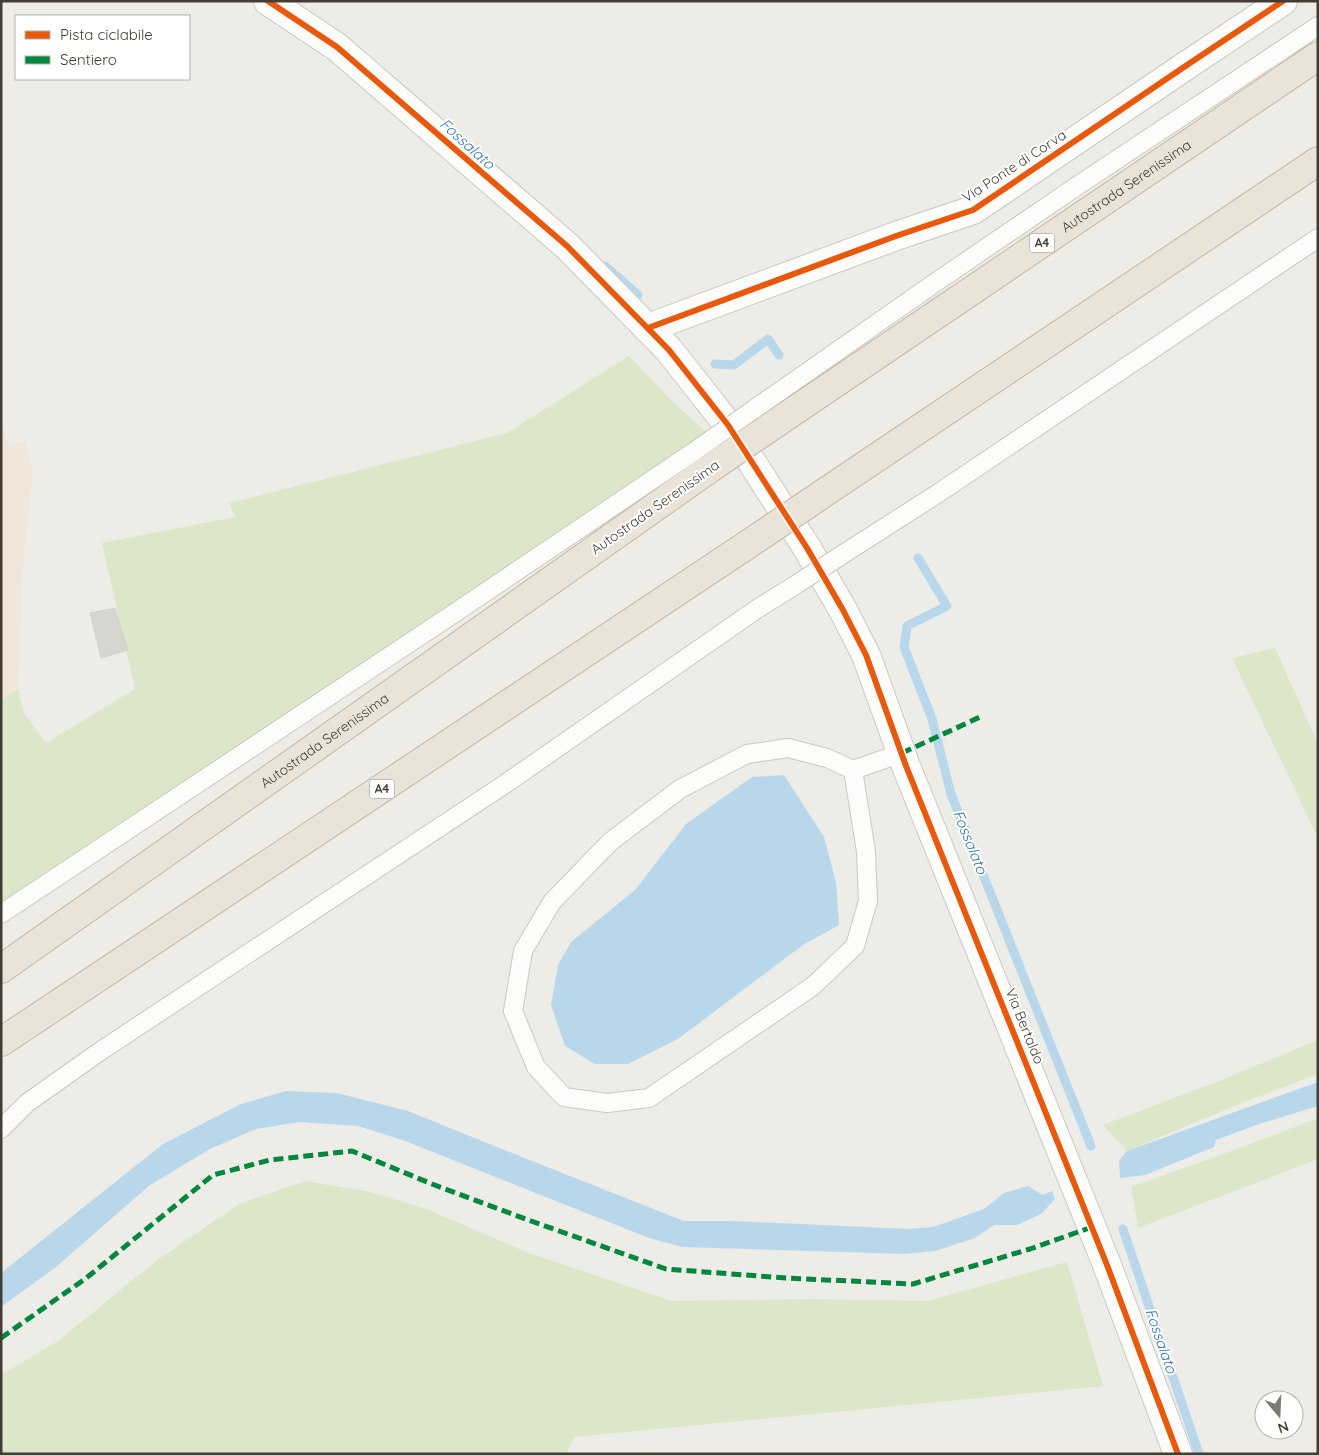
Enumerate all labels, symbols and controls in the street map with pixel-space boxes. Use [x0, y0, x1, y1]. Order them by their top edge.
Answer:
legend [15, 15, 190, 80]
text: Pista ciclabile [60, 25, 153, 44]
text: Sentiero [60, 50, 117, 69]
water label: Fossalato [436, 114, 499, 174]
street label: Via Ponte di Corva [959, 126, 1069, 206]
street label: Autostrada Serenissima [1058, 136, 1195, 236]
road number: A4 [1030, 234, 1054, 252]
street label: Autostrada Serenissima [587, 456, 723, 558]
street label: Autostrada Serenissima [257, 689, 392, 792]
road number: A4 [370, 780, 394, 799]
water label: Fossalato [949, 807, 992, 877]
street label: Via Bertaldo [1002, 985, 1048, 1067]
water label: Fossalato [1142, 1306, 1182, 1377]
north arrow [1254, 1390, 1304, 1440]
text: N [1275, 1417, 1291, 1437]

